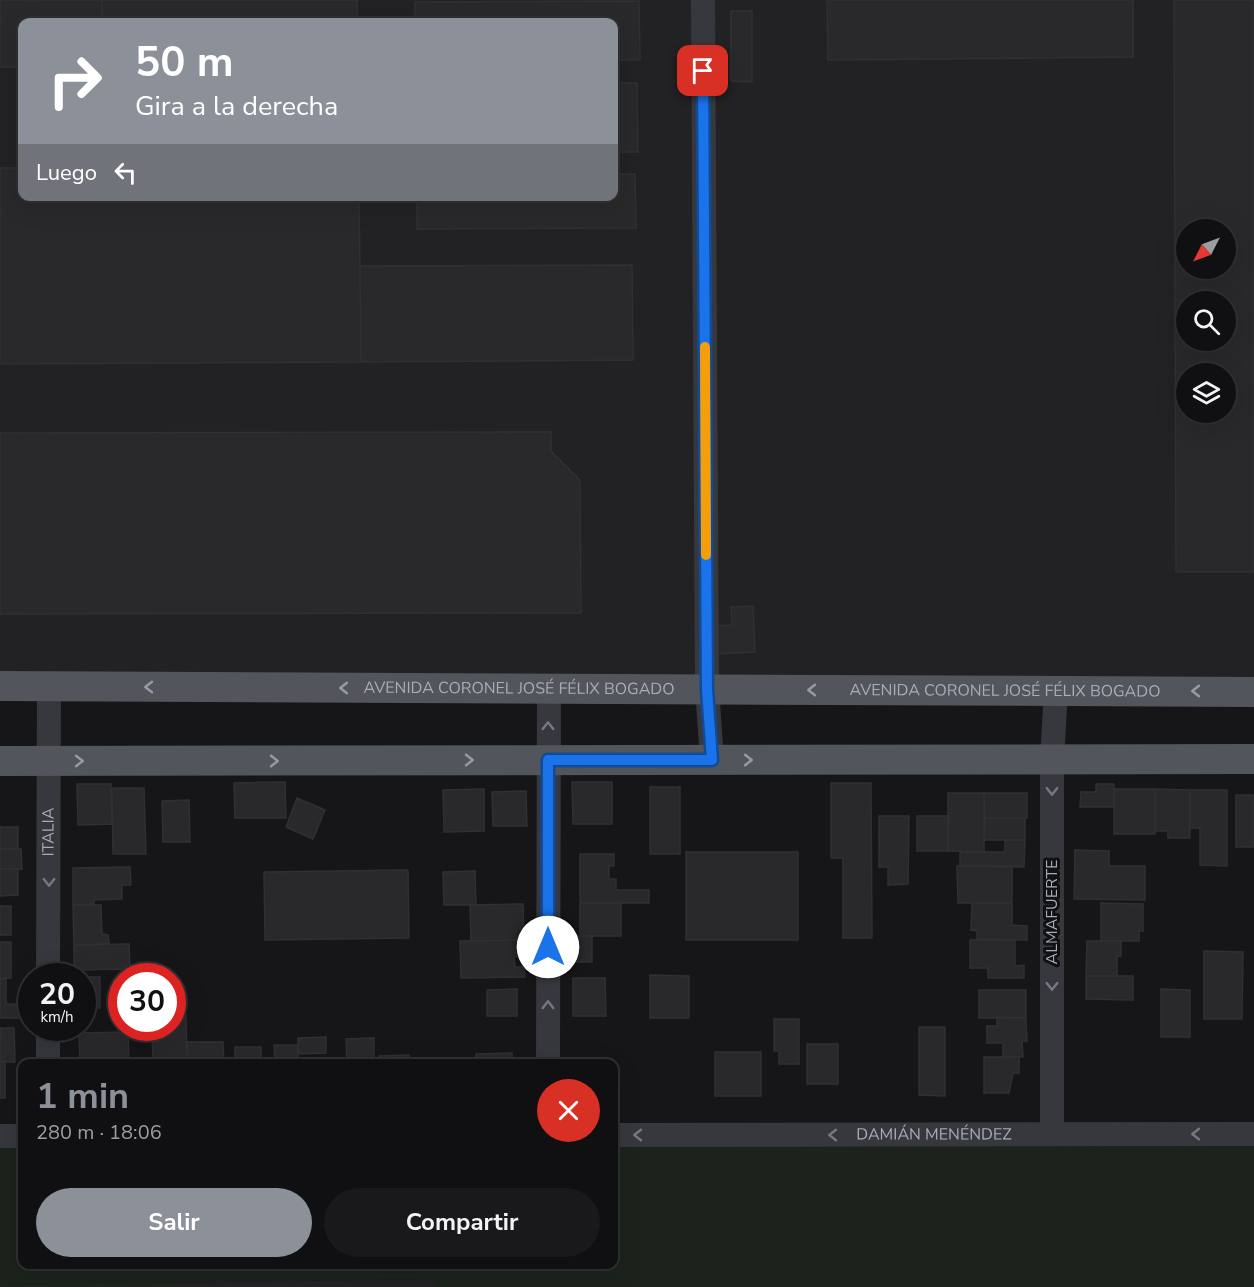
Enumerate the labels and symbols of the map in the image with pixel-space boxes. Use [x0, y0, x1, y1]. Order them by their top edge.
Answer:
pin [677, 45, 728, 96]
north arrow [1176, 219, 1236, 279]
street label: AVENIDA CORONEL JOSÉ FÉLIX BOGADO [363, 677, 675, 700]
street label: AVENIDA CORONEL JOSÉ FÉLIX BOGADO [849, 679, 1161, 703]
one-way arrow [144, 681, 153, 693]
one-way arrow [339, 682, 348, 694]
one-way arrow [807, 684, 816, 696]
one-way arrow [1191, 685, 1200, 697]
one-way arrow [542, 722, 555, 731]
one-way arrow [465, 754, 474, 766]
one-way arrow [744, 754, 753, 766]
one-way arrow [75, 755, 84, 767]
one-way arrow [270, 755, 279, 767]
one-way arrow [1046, 787, 1058, 796]
street label: ITALIA [37, 807, 60, 856]
street label: ALMAFUERTE [1041, 860, 1063, 964]
one-way arrow [43, 878, 55, 887]
position arrow [516, 915, 580, 979]
speed limit sign: 30 [108, 963, 186, 1041]
one-way arrow [1046, 982, 1058, 991]
one-way arrow [542, 1001, 554, 1010]
street label: DAMIÁN MENÉNDEZ [856, 1123, 1012, 1146]
one-way arrow [1191, 1128, 1200, 1140]
one-way arrow [633, 1129, 642, 1141]
one-way arrow [828, 1129, 837, 1141]

